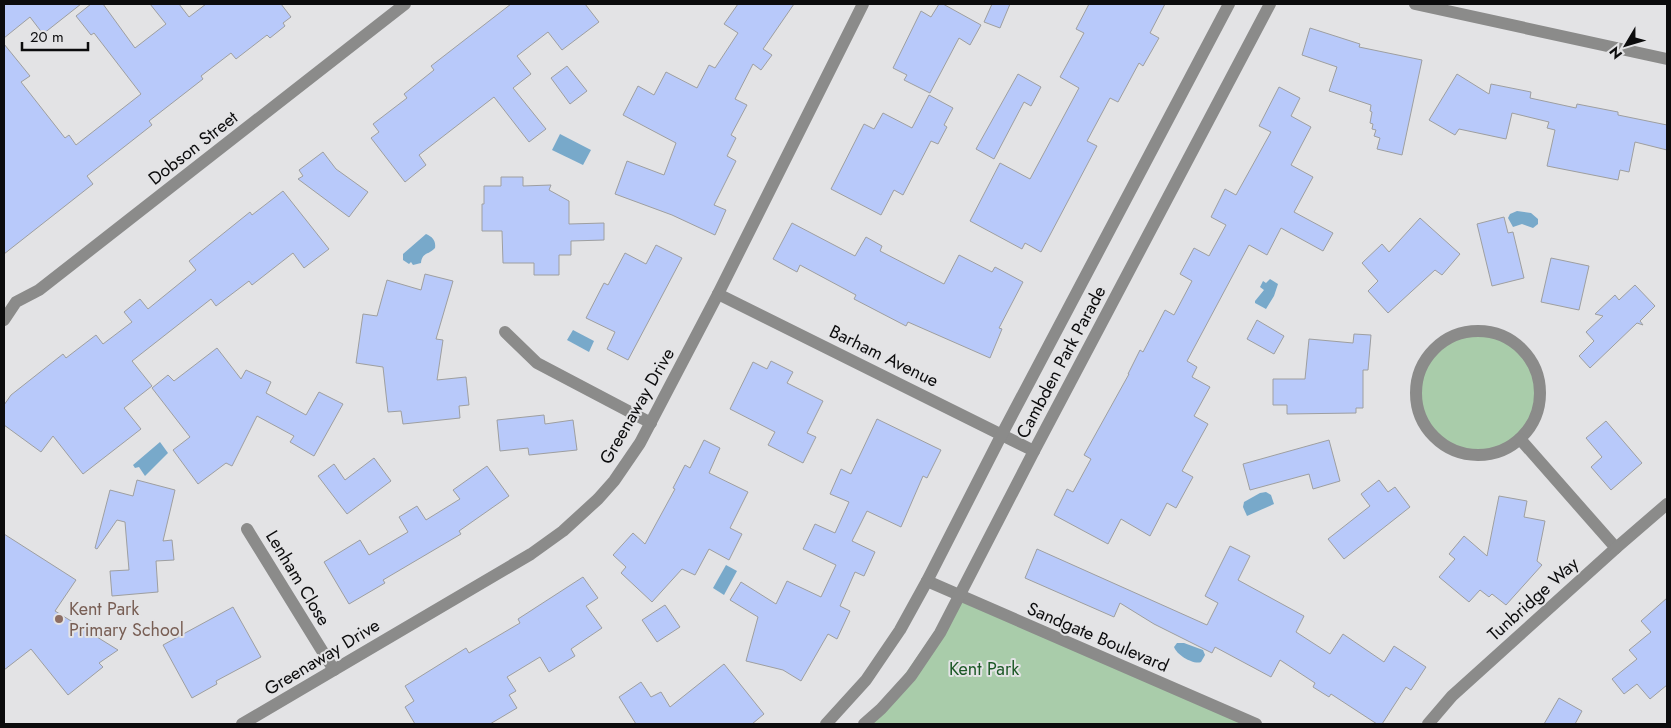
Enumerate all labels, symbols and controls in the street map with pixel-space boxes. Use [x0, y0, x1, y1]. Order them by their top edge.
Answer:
scale bar [22, 20, 89, 52]
north arrow [1601, 20, 1651, 70]
text: 20 m [30, 26, 64, 48]
text: N [1604, 42, 1627, 64]
street label: Dobson Street [143, 104, 244, 191]
street label: Cambden Park Parade [1010, 281, 1112, 443]
street label: Barham Avenue [825, 318, 943, 394]
street label: Greenaway Drive [593, 343, 681, 469]
street label: Lenham Close [259, 525, 337, 631]
street label: Tunbridge Way [1482, 551, 1584, 647]
street label: Sandgate Boulevard [1023, 595, 1173, 679]
place label: Kent Park Primary School [69, 596, 184, 643]
street label: Greenaway Drive [259, 612, 385, 702]
marker: Kent Park Primary School [53, 613, 65, 625]
park label: Kent Park [949, 656, 1019, 682]

